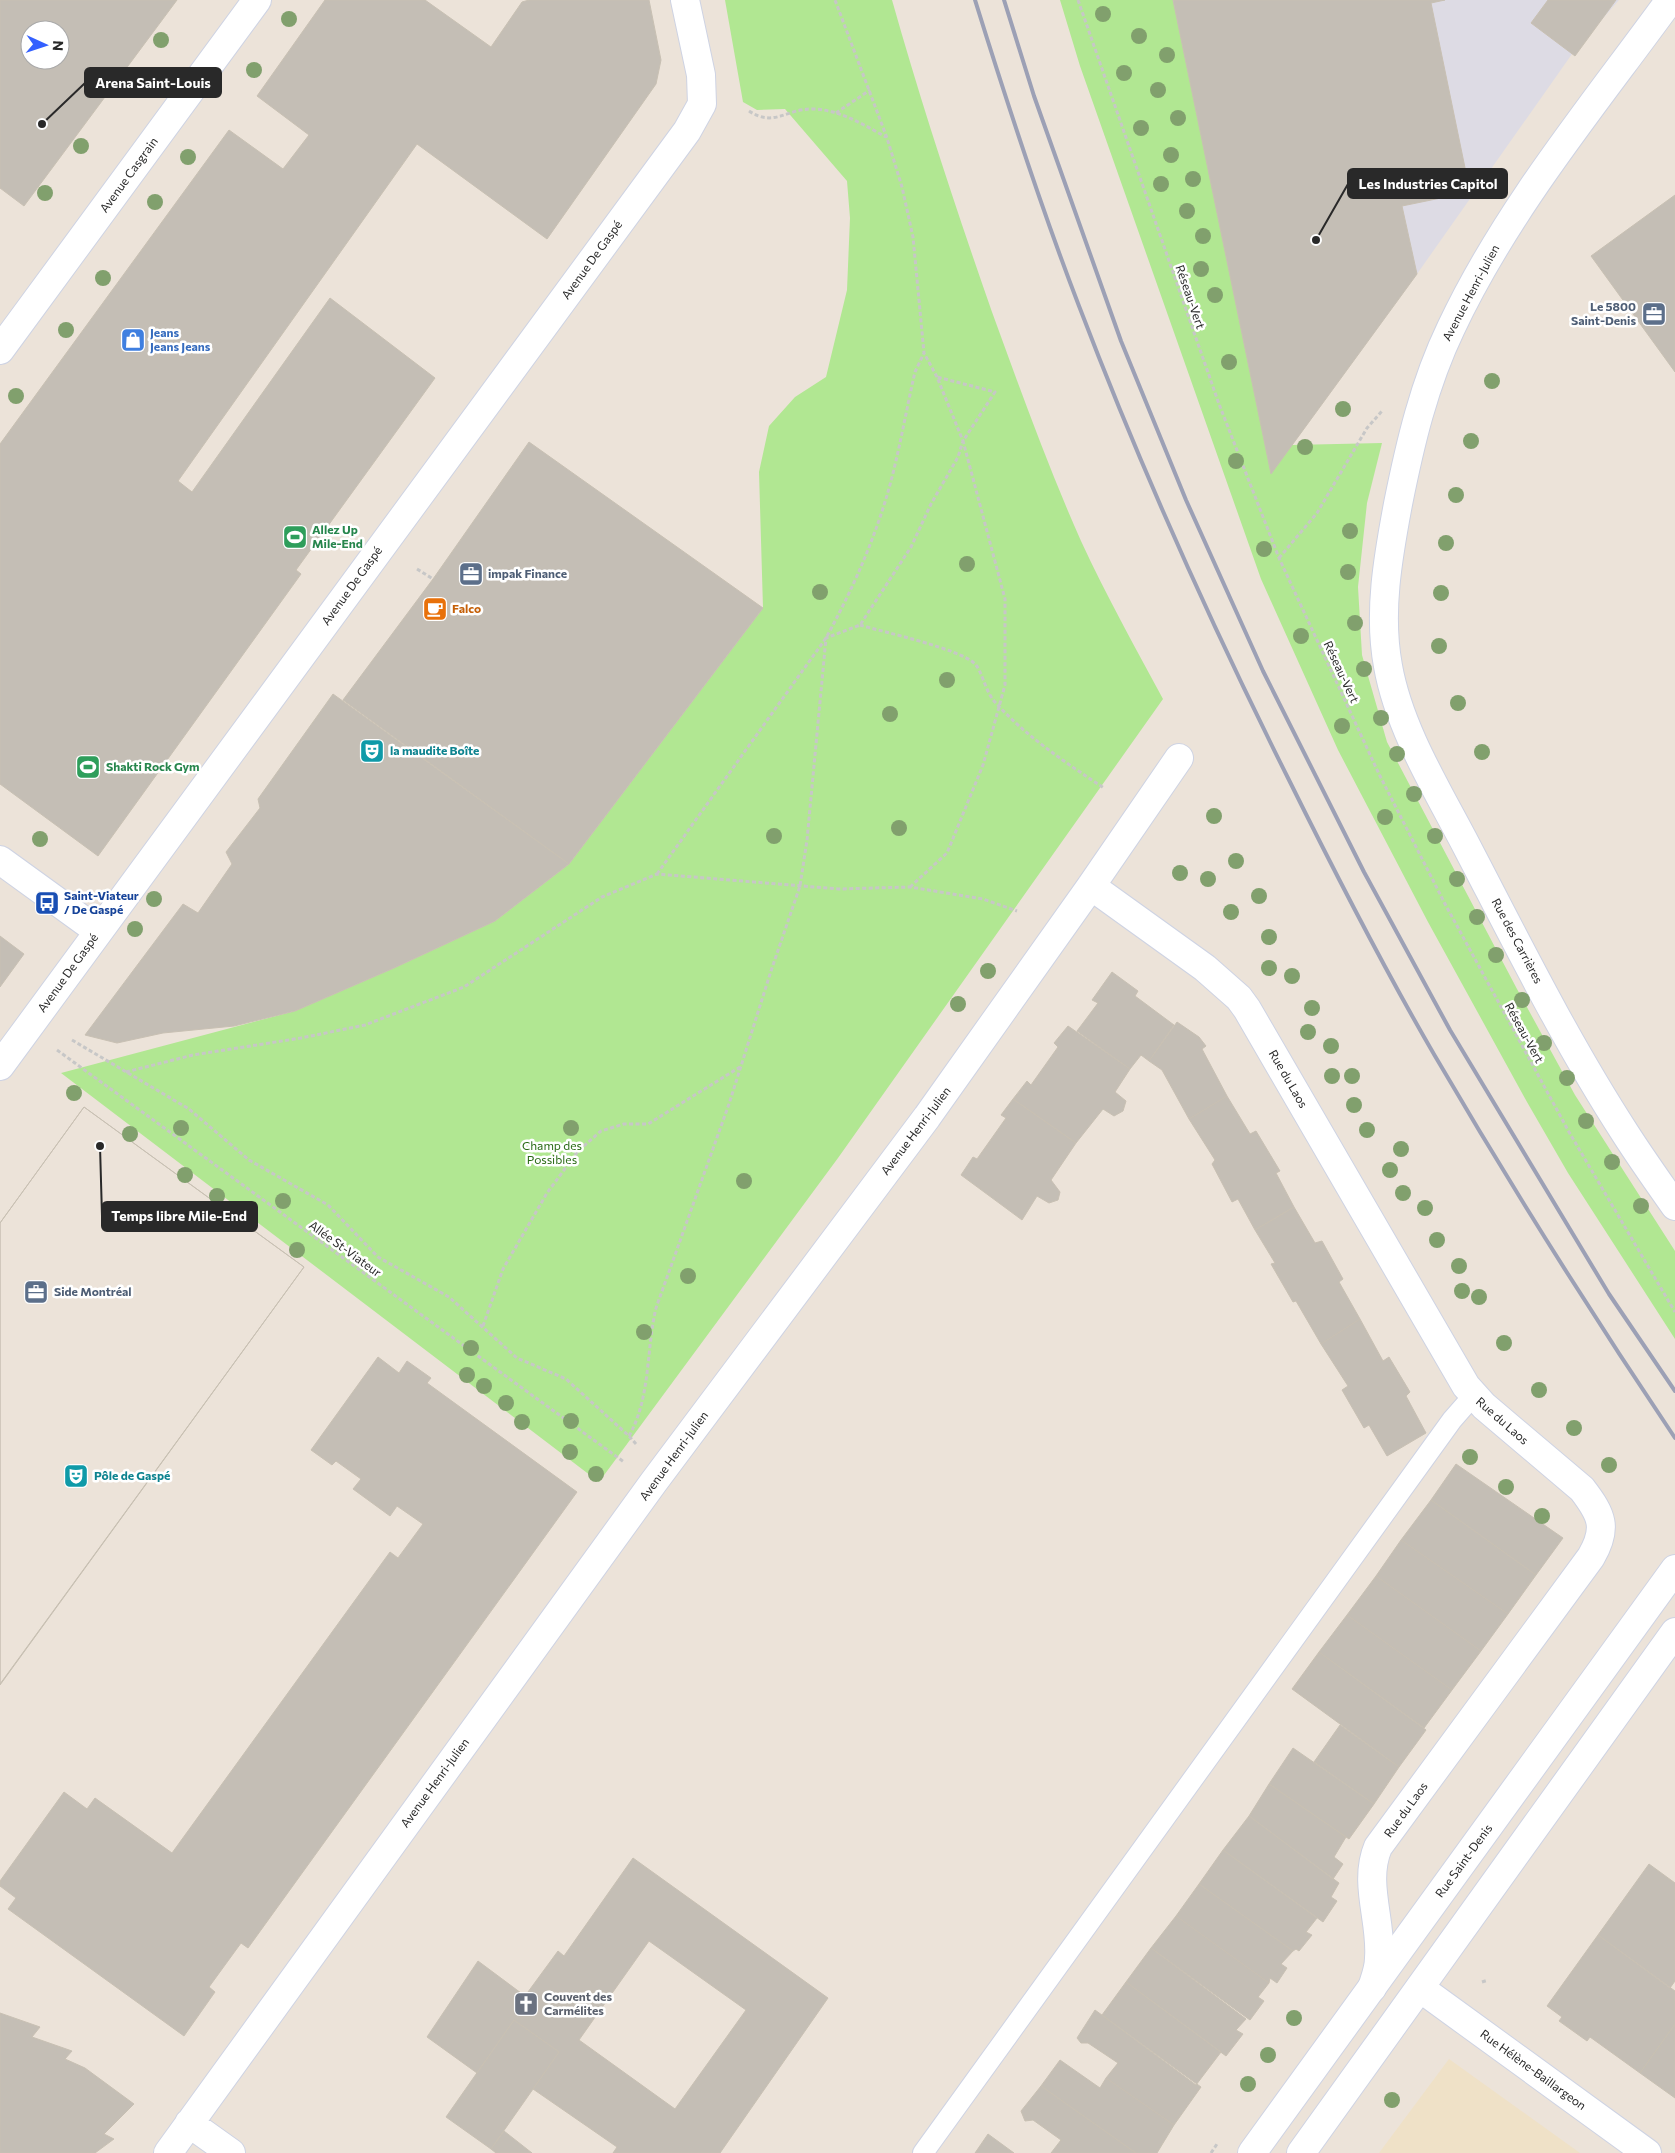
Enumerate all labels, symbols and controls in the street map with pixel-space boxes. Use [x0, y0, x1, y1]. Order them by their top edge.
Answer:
north arrow [20, 20, 70, 70]
text: N [50, 40, 67, 51]
callout: Arena Saint-Louis [85, 68, 221, 97]
text: Arena Saint-Louis [95, 74, 211, 91]
street label: Avenue Casgrain [96, 134, 160, 215]
callout: Les Industries Capitol [1348, 169, 1507, 198]
text: Les Industries Capitol [1358, 175, 1498, 192]
street label: Avenue De Gaspé [558, 217, 624, 301]
street label: Avenue Henri-Julien [1439, 242, 1502, 344]
street label: Réseau-Vert [1173, 263, 1208, 331]
place label: Le 5800 Saint-Denis [1571, 299, 1636, 327]
office icon: Le 5800 Saint-Denis [1641, 301, 1667, 327]
place label: Jeans Jeans Jeans [150, 325, 211, 354]
shop icon: Jeans Jeans Jeans [120, 327, 146, 353]
place label: Allez Up Mile-End [312, 522, 363, 550]
sports icon: Allez Up Mile-End [282, 524, 308, 550]
street label: Avenue De Gaspé [318, 543, 384, 627]
office icon: impak Finance [458, 561, 484, 587]
place label: impak Finance [488, 566, 567, 580]
cafe icon: Falco [422, 596, 448, 622]
place label: Falco [452, 601, 481, 615]
street label: Réseau-Vert [1321, 638, 1362, 705]
theatre icon: la maudite Boîte [359, 738, 385, 764]
place label: la maudite Boîte [390, 743, 479, 757]
sports icon: Shakti Rock Gym [75, 754, 101, 780]
place label: Shakti Rock Gym [106, 759, 200, 773]
place label: Saint-Viateur / De Gaspé [64, 888, 139, 916]
bus stop icon: Saint-Viateur / De Gaspé [34, 890, 60, 916]
street label: Rue des Carrières [1490, 896, 1546, 985]
street label: Avenue De Gaspé [34, 930, 100, 1014]
street label: Réseau-Vert [1503, 1000, 1547, 1065]
street label: Rue du Laos [1267, 1047, 1311, 1110]
street label: Avenue Henri-Julien [877, 1083, 954, 1178]
park label: Champ des Possibles [522, 1138, 582, 1166]
callout: Temps libre Mile-End [102, 1202, 257, 1231]
text: Temps libre Mile-End [111, 1207, 247, 1224]
street label: Allée St-Viateur [307, 1217, 385, 1279]
office icon: Side Montréal [23, 1279, 49, 1305]
place label: Side Montréal [54, 1284, 132, 1298]
street label: Rue du Laos [1474, 1394, 1532, 1447]
street label: Avenue Henri-Julien [636, 1408, 711, 1503]
theatre icon: Pôle de Gaspé [63, 1463, 89, 1489]
place label: Pôle de Gaspé [94, 1468, 170, 1482]
street label: Avenue Henri-Julien [397, 1735, 472, 1830]
street label: Rue du Laos [1380, 1779, 1430, 1840]
street label: Rue Saint-Denis [1432, 1821, 1494, 1900]
place label: Couvent des Carmélites [544, 1989, 612, 2017]
church icon: Couvent des Carmélites [513, 1991, 539, 2017]
street label: Rue Hélène-Baillargeon [1478, 2026, 1589, 2112]

